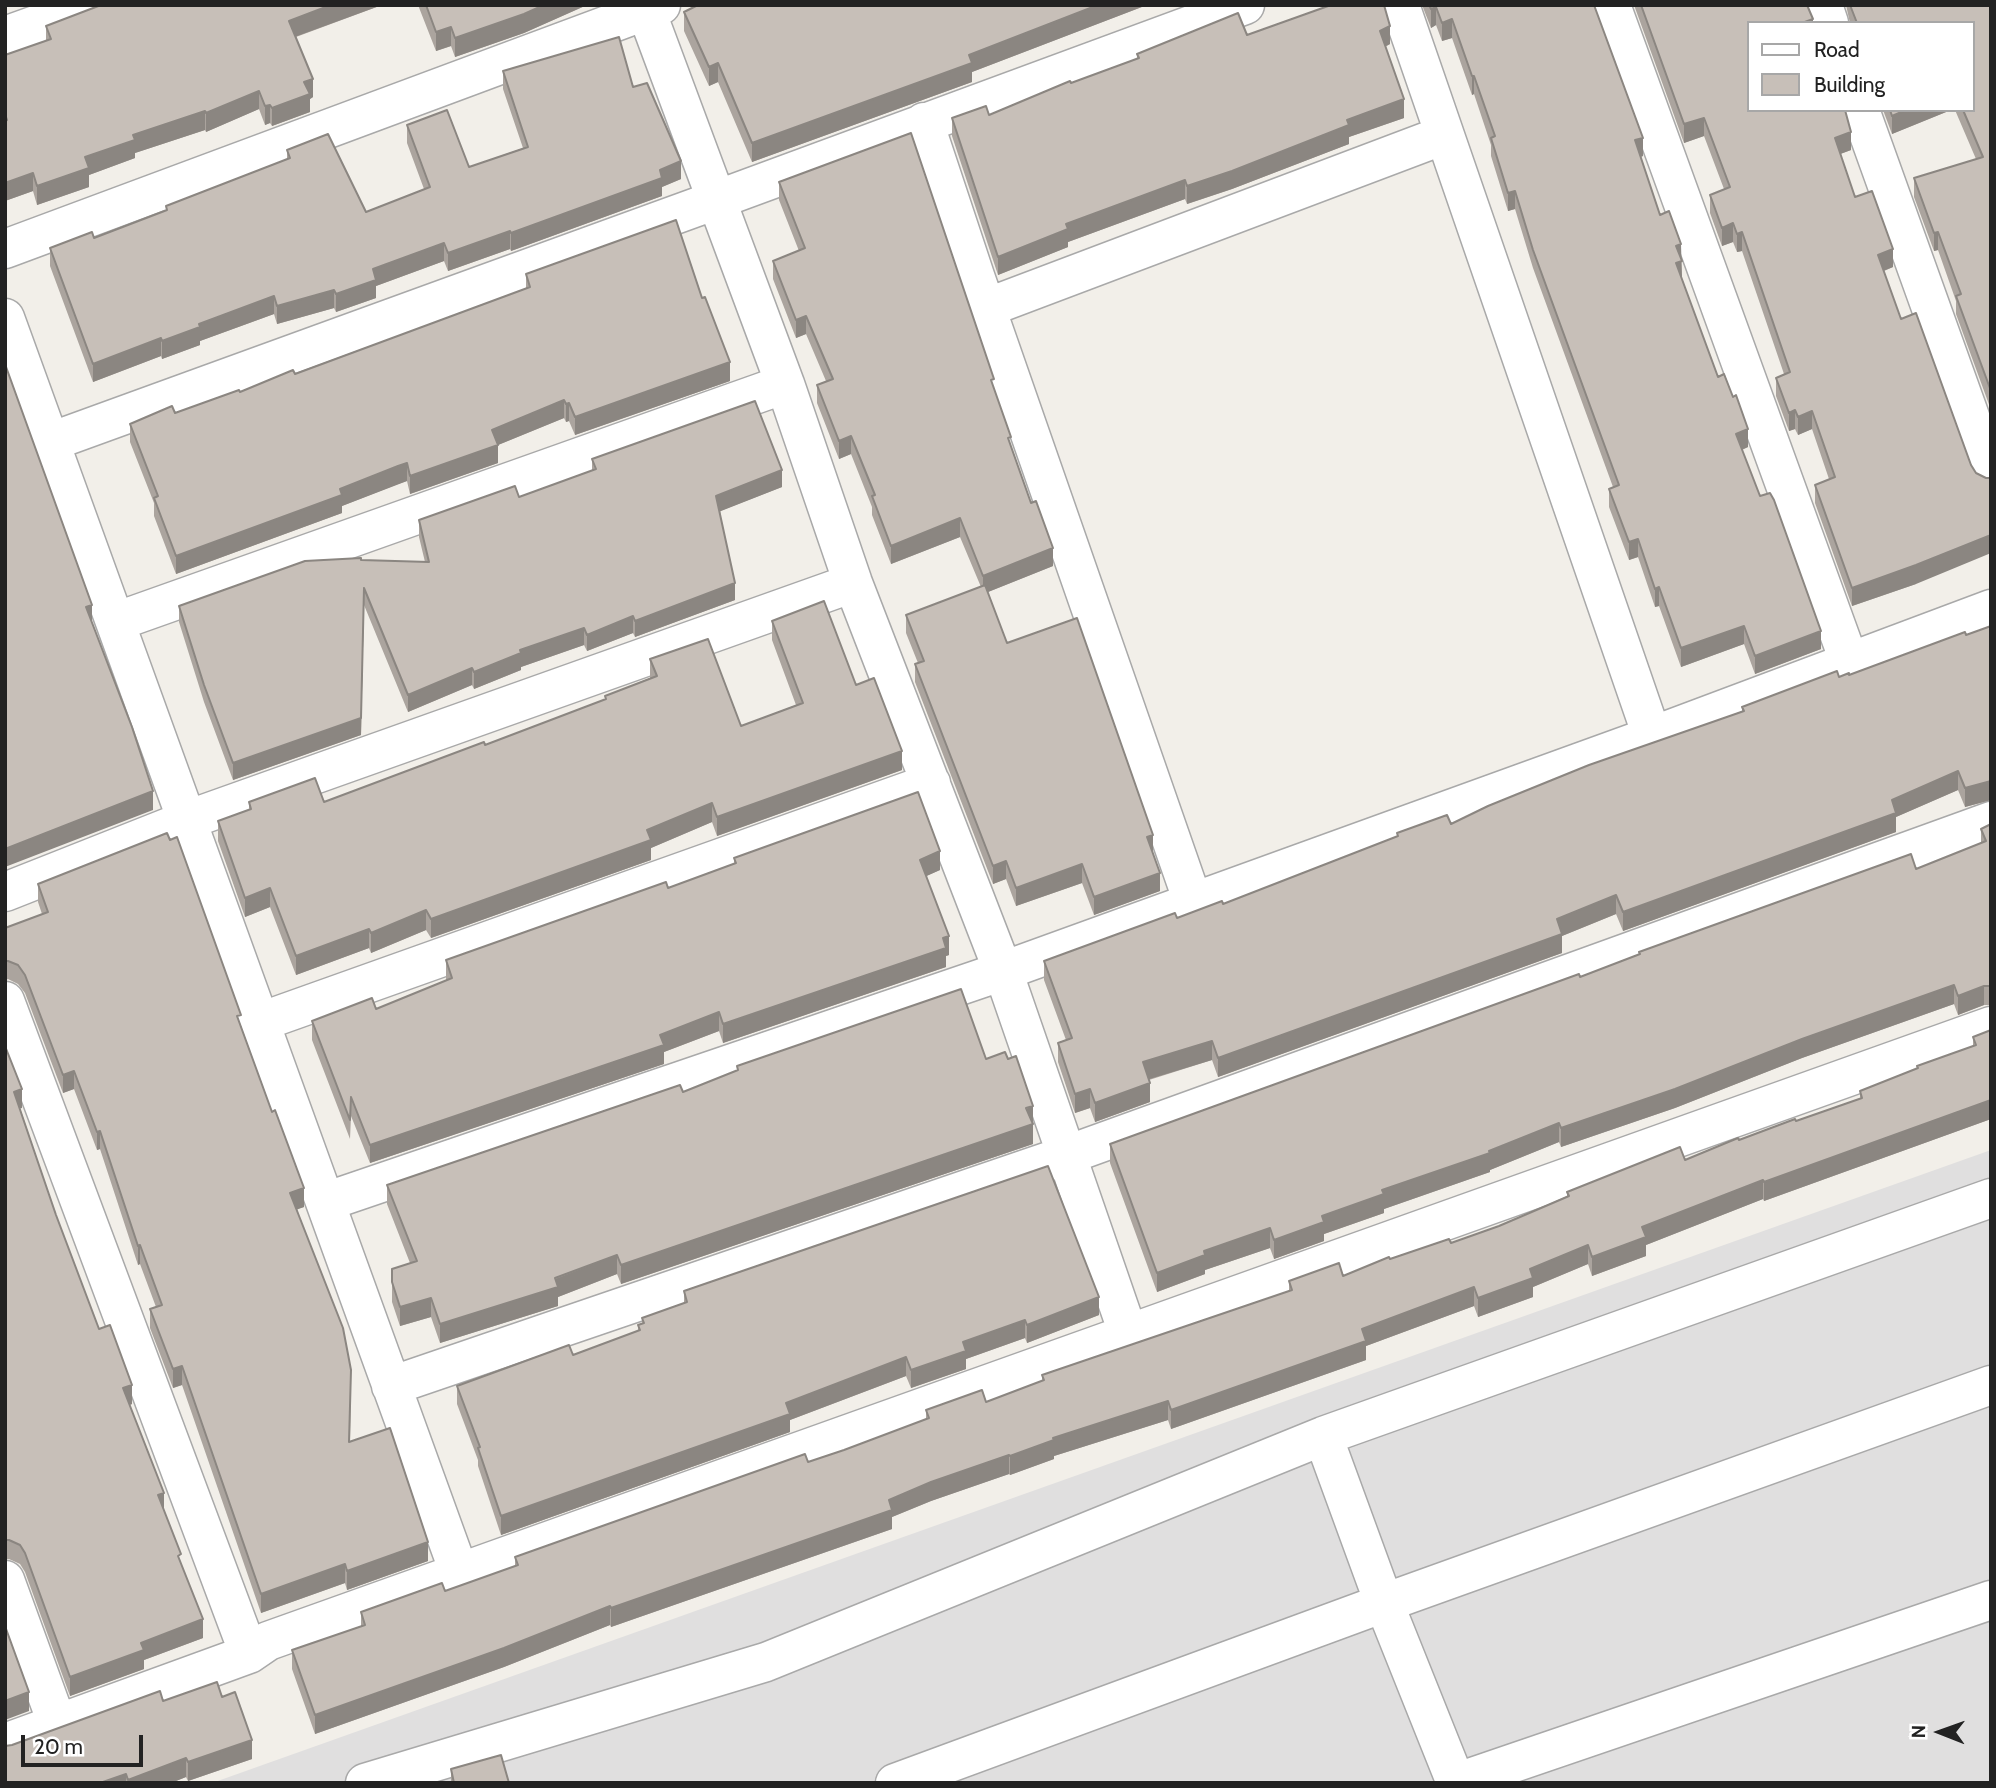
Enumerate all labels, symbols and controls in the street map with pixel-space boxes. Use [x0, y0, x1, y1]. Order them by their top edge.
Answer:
legend [1748, 21, 1975, 112]
text: Road [1814, 37, 1860, 62]
text: Building [1814, 72, 1885, 97]
north arrow [1905, 1697, 1975, 1767]
scale bar [24, 1722, 147, 1766]
text: N [1907, 1725, 1930, 1739]
text: 20 m [34, 1734, 83, 1759]

